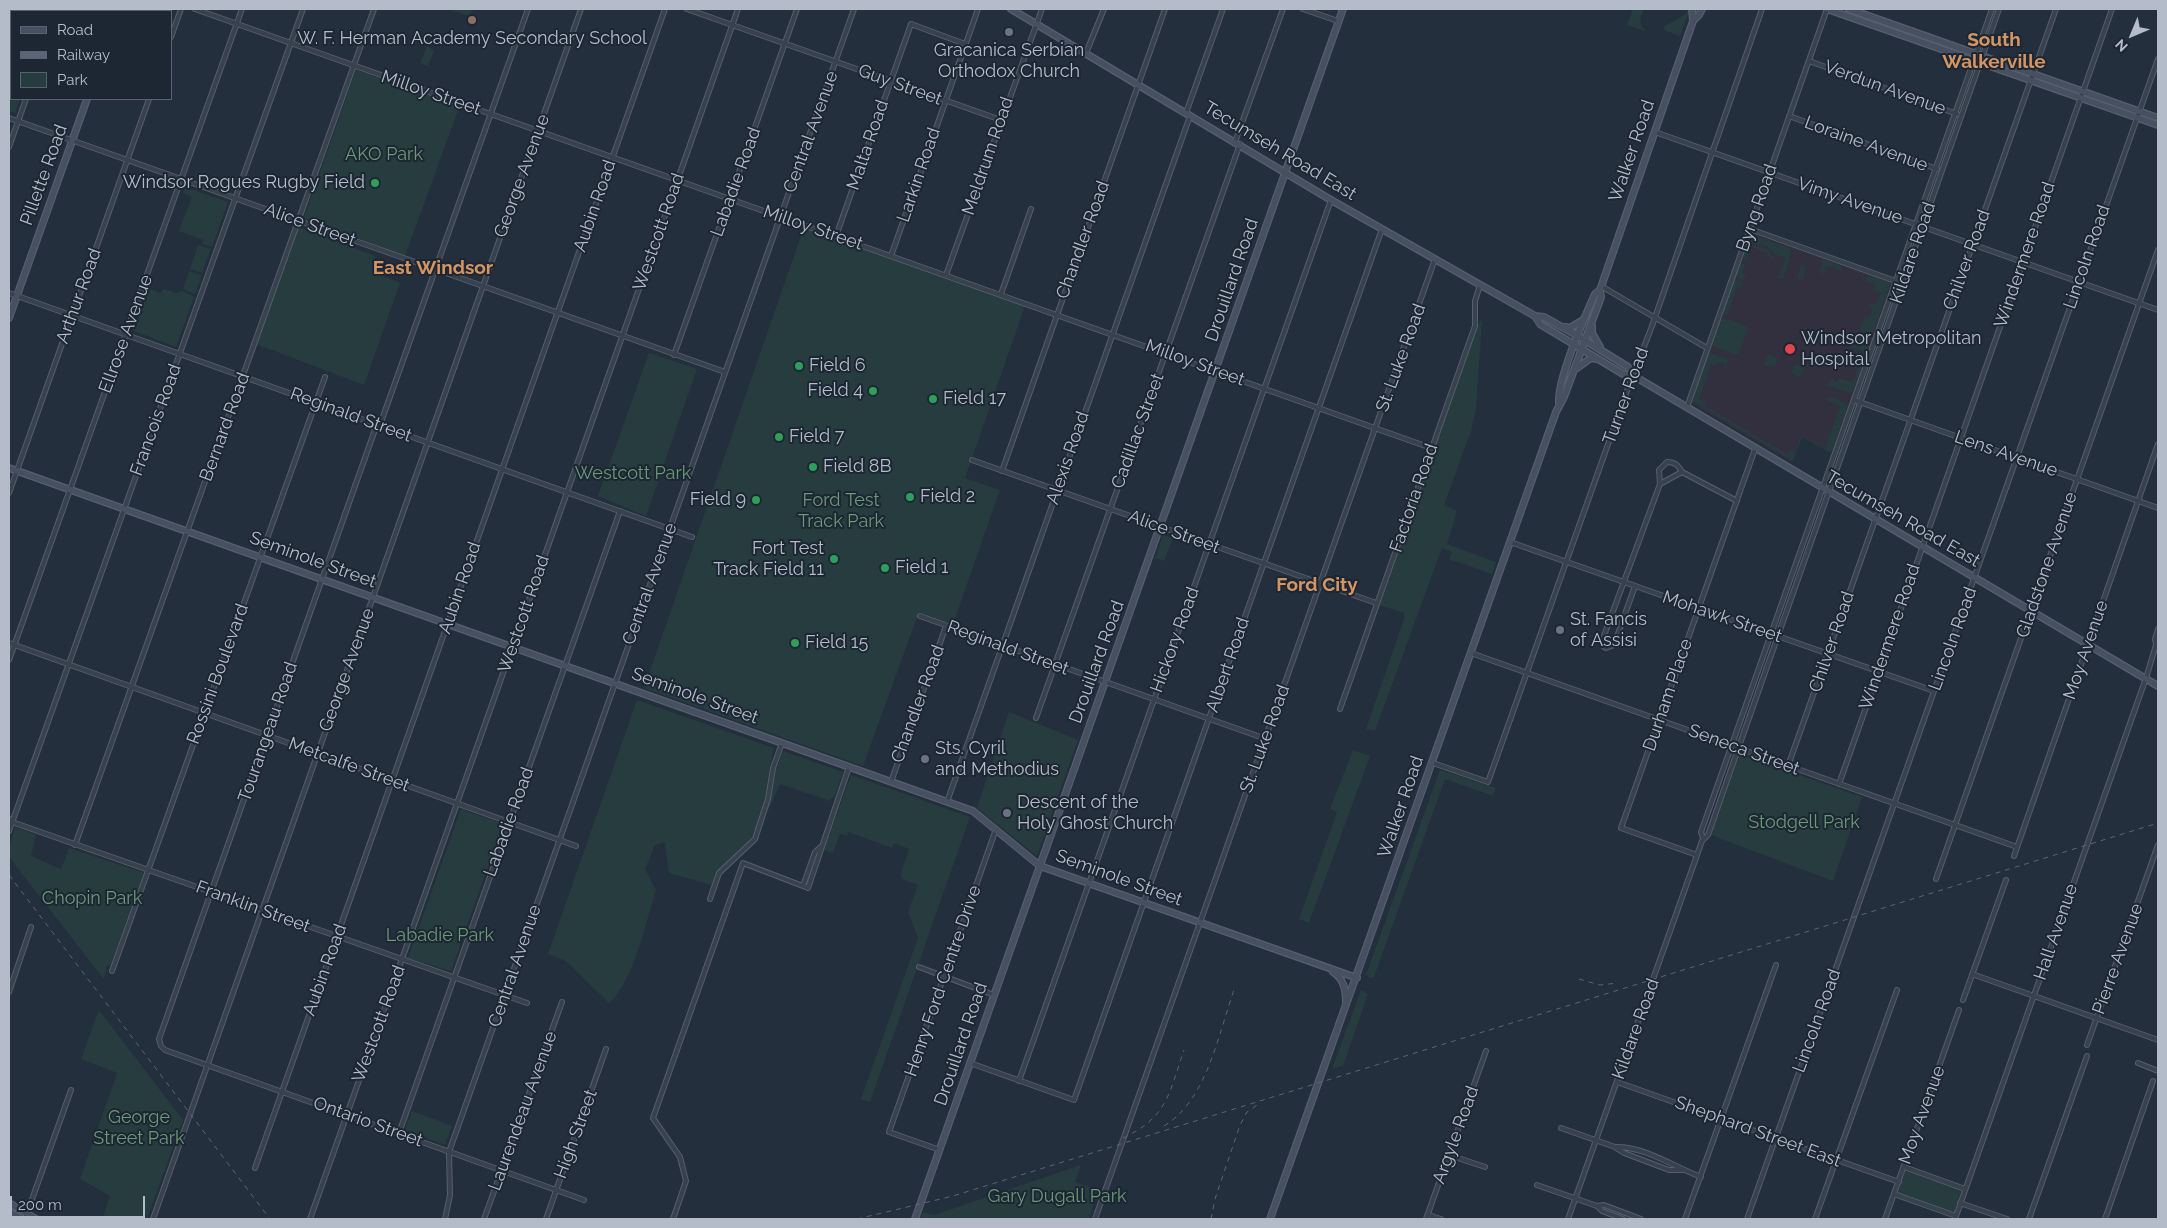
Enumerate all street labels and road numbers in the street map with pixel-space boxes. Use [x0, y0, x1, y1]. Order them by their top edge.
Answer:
street label: Verdun Avenue [1821, 56, 1949, 120]
street label: Guy Street [855, 60, 945, 110]
street label: Milloy Street [378, 66, 484, 120]
street label: Central Avenue [779, 68, 843, 196]
street label: Meldrum Road [958, 94, 1018, 218]
street label: Malta Road [842, 97, 894, 193]
street label: Tecumseh Road East [1200, 97, 1360, 205]
street label: Walker Road [1604, 97, 1660, 205]
street label: George Avenue [490, 111, 554, 241]
street label: Loraine Avenue [1801, 112, 1931, 176]
street label: Pillette Road [16, 122, 72, 228]
street label: Labadie Road [706, 124, 766, 240]
street label: Larkin Road [893, 125, 945, 225]
street label: Aubin Road [569, 157, 621, 255]
street label: Byng Road [1732, 161, 1782, 255]
street label: Westcott Road [629, 170, 689, 294]
street label: Vimy Avenue [1794, 173, 1906, 229]
street label: Chandler Road [1052, 178, 1114, 302]
street label: Windermere Road [1990, 179, 2060, 331]
street label: Alice Street [261, 198, 359, 252]
street label: Kildare Road [1886, 199, 1940, 307]
street label: Milloy Street [760, 201, 866, 255]
street label: Lincoln Road [2059, 202, 2115, 312]
street label: Chilver Road [1939, 207, 1995, 313]
street label: Drouillard Road [1201, 216, 1263, 344]
street label: Arthur Road [52, 245, 106, 347]
street label: Ellrose Avenue [95, 272, 157, 396]
street label: St. Luke Road [1371, 301, 1431, 415]
street label: Milloy Street [1142, 335, 1248, 391]
street label: Turner Road [1598, 345, 1654, 447]
street label: Francois Road [126, 361, 186, 479]
street label: Bernard Road [195, 370, 255, 484]
street label: Cadillac Street [1107, 370, 1169, 492]
street label: Reginald Street [287, 383, 415, 447]
street label: Alexis Road [1042, 409, 1094, 507]
street label: Lens Avenue [1952, 426, 2060, 482]
street label: Factoria Road [1385, 441, 1443, 555]
street label: Tecumseh Road East [1822, 466, 1984, 572]
street label: Gladstone Avenue [2012, 489, 2082, 641]
street label: Alice Street [1125, 505, 1223, 559]
street label: Central Avenue [618, 520, 682, 648]
street label: Seminole Street [247, 527, 379, 593]
street label: Aubin Road [434, 539, 486, 637]
street label: Westcott Road [494, 552, 554, 676]
street label: Windermere Road [1855, 561, 1925, 713]
street label: Hickory Road [1146, 584, 1204, 696]
street label: Lincoln Road [1924, 584, 1982, 694]
street label: Mohawk Street [1659, 586, 1785, 648]
street label: Chilver Road [1805, 589, 1859, 695]
street label: Drouillard Road [1065, 598, 1129, 726]
street label: Moy Avenue [2059, 598, 2113, 702]
street label: Rossini Boulevard [183, 601, 253, 747]
street label: George Avenue [315, 605, 379, 735]
street label: Albert Road [1202, 615, 1254, 715]
street label: Reginald Street [944, 616, 1072, 680]
street label: Durham Place [1639, 636, 1697, 754]
street label: Chandler Road [887, 642, 949, 766]
street label: Tourangeau Road [234, 659, 302, 805]
street label: Seminole Street [629, 663, 761, 729]
street label: St. Luke Road [1235, 682, 1295, 796]
street label: Seneca Street [1685, 720, 1803, 780]
street label: Metcalfe Street [286, 733, 412, 797]
street label: Walker Road [1373, 753, 1429, 861]
street label: Labadie Road [479, 764, 539, 880]
street label: Seminole Street [1053, 845, 1185, 911]
street label: Franklin Street [193, 876, 313, 938]
street label: Hall Avenue [2029, 881, 2083, 983]
street label: Henry Ford Centre Drive [900, 883, 986, 1079]
street label: Pierre Avenue [2088, 901, 2148, 1017]
street label: Central Avenue [484, 902, 546, 1030]
street label: Aubin Road [298, 921, 352, 1019]
street label: Westcott Road [348, 963, 410, 1085]
street label: Lincoln Road [1788, 966, 1846, 1076]
street label: Kildare Road [1608, 976, 1664, 1082]
street label: Drouillard Road [930, 980, 992, 1108]
street label: Laurendeau Avenue [484, 1028, 562, 1194]
street label: Moy Avenue [1894, 1063, 1950, 1167]
street label: Argyle Road [1428, 1083, 1484, 1187]
street label: High Street [550, 1086, 602, 1182]
street label: Ontario Street [310, 1092, 426, 1152]
street label: Shephard Street East [1672, 1092, 1844, 1172]

